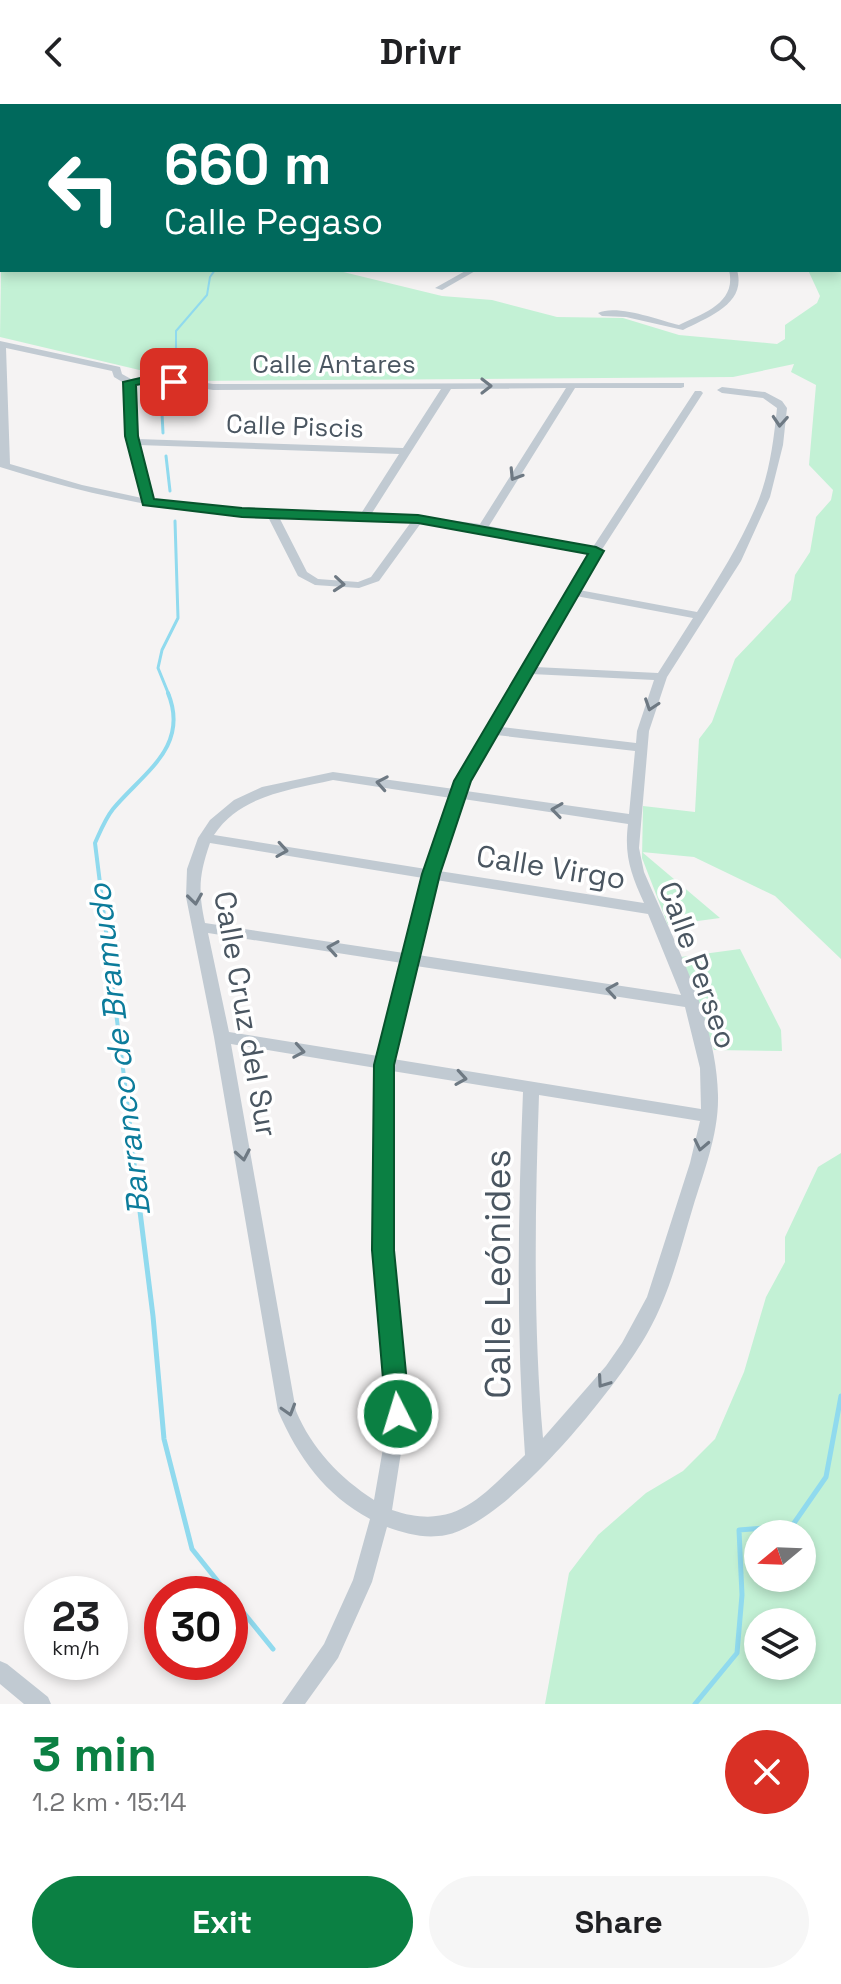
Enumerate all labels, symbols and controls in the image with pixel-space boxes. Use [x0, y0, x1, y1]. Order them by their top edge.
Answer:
text: Drivr [380, 29, 461, 75]
icon: back [32, 30, 76, 74]
icon: search [765, 30, 809, 74]
text: 660 m [164, 129, 332, 200]
icon: left [32, 136, 136, 240]
text: Calle Pegaso [164, 199, 383, 245]
street label: Calle Antares [252, 347, 416, 381]
pin [140, 348, 208, 416]
icon: arrive [152, 360, 196, 404]
one-way arrow [480, 377, 493, 395]
street label: Calle Piscis [226, 407, 364, 445]
one-way arrow [772, 414, 789, 427]
one-way arrow [510, 467, 525, 481]
one-way arrow [333, 575, 346, 592]
one-way arrow [644, 697, 661, 711]
one-way arrow [375, 775, 388, 792]
one-way arrow [550, 802, 564, 819]
street label: Calle Virgo [473, 836, 629, 898]
one-way arrow [275, 841, 288, 858]
street label: Calle Perseo [650, 876, 746, 1054]
water label: Barranco de Bramudo [79, 880, 159, 1218]
street label: Calle Cruz del Sur [205, 888, 287, 1140]
one-way arrow [186, 892, 203, 906]
one-way arrow [326, 940, 340, 957]
one-way arrow [605, 982, 619, 999]
one-way arrow [292, 1041, 306, 1058]
one-way arrow [454, 1068, 467, 1085]
one-way arrow [693, 1137, 710, 1151]
one-way arrow [233, 1148, 250, 1161]
street label: Calle Leónides [475, 1149, 521, 1399]
position arrow [356, 1372, 440, 1456]
one-way arrow [597, 1374, 612, 1388]
one-way arrow [279, 1402, 295, 1416]
north arrow [744, 1520, 816, 1592]
map controls [744, 1520, 816, 1680]
speed limit sign: 30 [144, 1576, 248, 1680]
text: 23 [52, 1592, 100, 1643]
button: layers [744, 1608, 816, 1680]
text: km/h [52, 1635, 100, 1661]
text: 3 min [32, 1724, 157, 1785]
button: close [725, 1730, 809, 1814]
text: 1.2 km · 15:14 [32, 1785, 187, 1819]
button: Exit [32, 1876, 413, 1968]
button: Share [429, 1876, 809, 1968]

